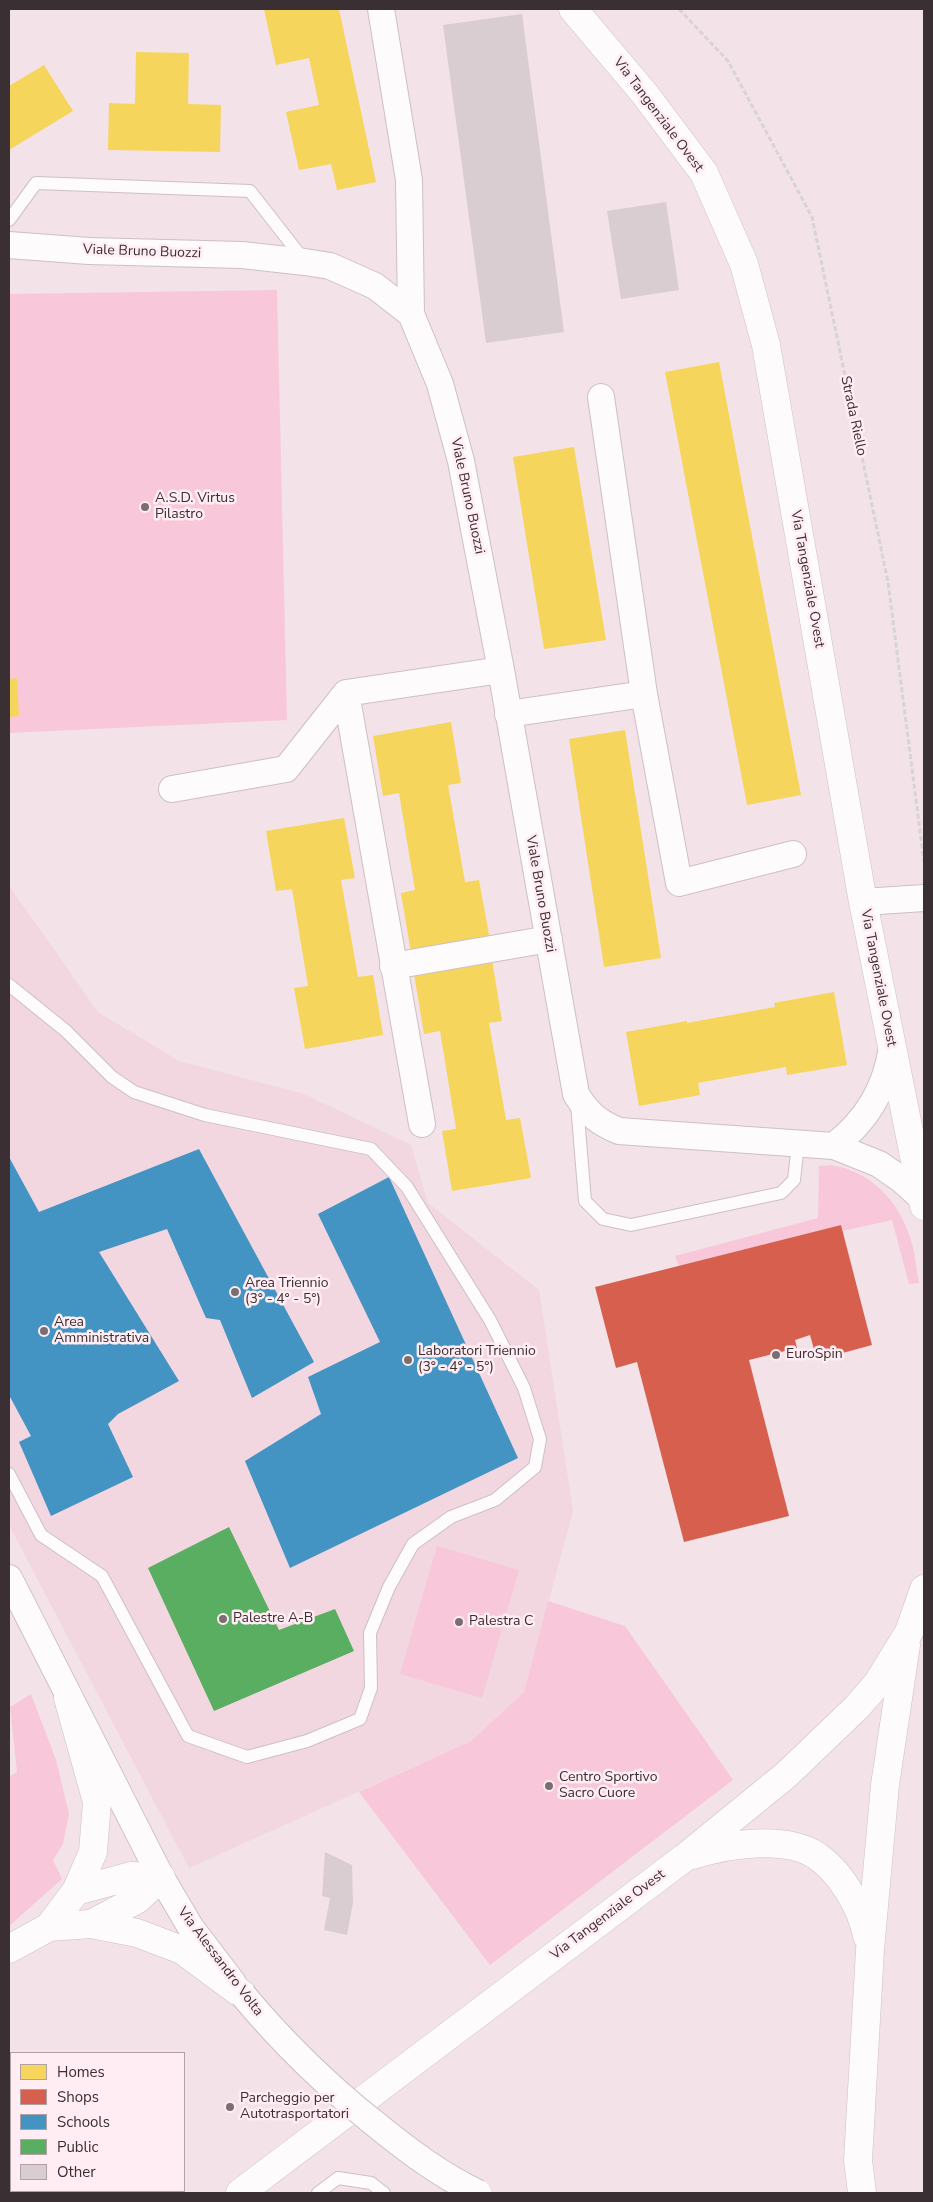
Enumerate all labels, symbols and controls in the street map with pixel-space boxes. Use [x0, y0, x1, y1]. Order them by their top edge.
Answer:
street label: Via Tangenziale Ovest [609, 54, 707, 176]
street label: Viale Bruno Buozzi [83, 242, 201, 262]
street label: Strada Riello [836, 375, 870, 457]
street label: Viale Bruno Buozzi [446, 436, 488, 556]
place label: A.S.D. Virtus Pilastro [155, 491, 235, 524]
marker: A.S.D. Virtus Pilastro [139, 501, 151, 513]
street label: Via Tangenziale Ovest [787, 509, 827, 649]
street label: Viale Bruno Buozzi [521, 834, 559, 954]
street label: Via Tangenziale Ovest [856, 908, 900, 1048]
place label: Area Triennio (3° - 4° - 5°) [245, 1276, 329, 1308]
marker: Area Triennio (3° - 4° - 5°) [229, 1286, 241, 1298]
place label: Area Amministrativa [54, 1315, 149, 1348]
marker: Area Amministrativa [38, 1325, 50, 1337]
place label: Laboratori Triennio (3° - 4° - 5°) [418, 1344, 536, 1376]
place label: EuroSpin [786, 1347, 843, 1363]
marker: EuroSpin [770, 1349, 782, 1361]
marker: Laboratori Triennio (3° - 4° - 5°) [402, 1354, 414, 1366]
place label: Palestre A-B [233, 1611, 313, 1627]
marker: Palestre A-B [217, 1613, 229, 1625]
place label: Palestra C [469, 1614, 533, 1630]
marker: Palestra C [453, 1616, 465, 1628]
place label: Centro Sportivo Sacro Cuore [559, 1770, 658, 1802]
marker: Centro Sportivo Sacro Cuore [543, 1780, 555, 1792]
street label: Via Tangenziale Ovest [547, 1866, 669, 1964]
street label: Via Alessandro Volta [174, 1904, 266, 2020]
legend [10, 2052, 185, 2192]
text: Homes [57, 2062, 105, 2082]
text: Shops [57, 2087, 99, 2107]
place label: Parcheggio per Autotrasportatori [240, 2091, 349, 2124]
marker: Parcheggio per Autotrasportatori [224, 2101, 236, 2113]
text: Schools [57, 2112, 110, 2132]
text: Public [57, 2137, 98, 2157]
text: Other [57, 2162, 96, 2182]

